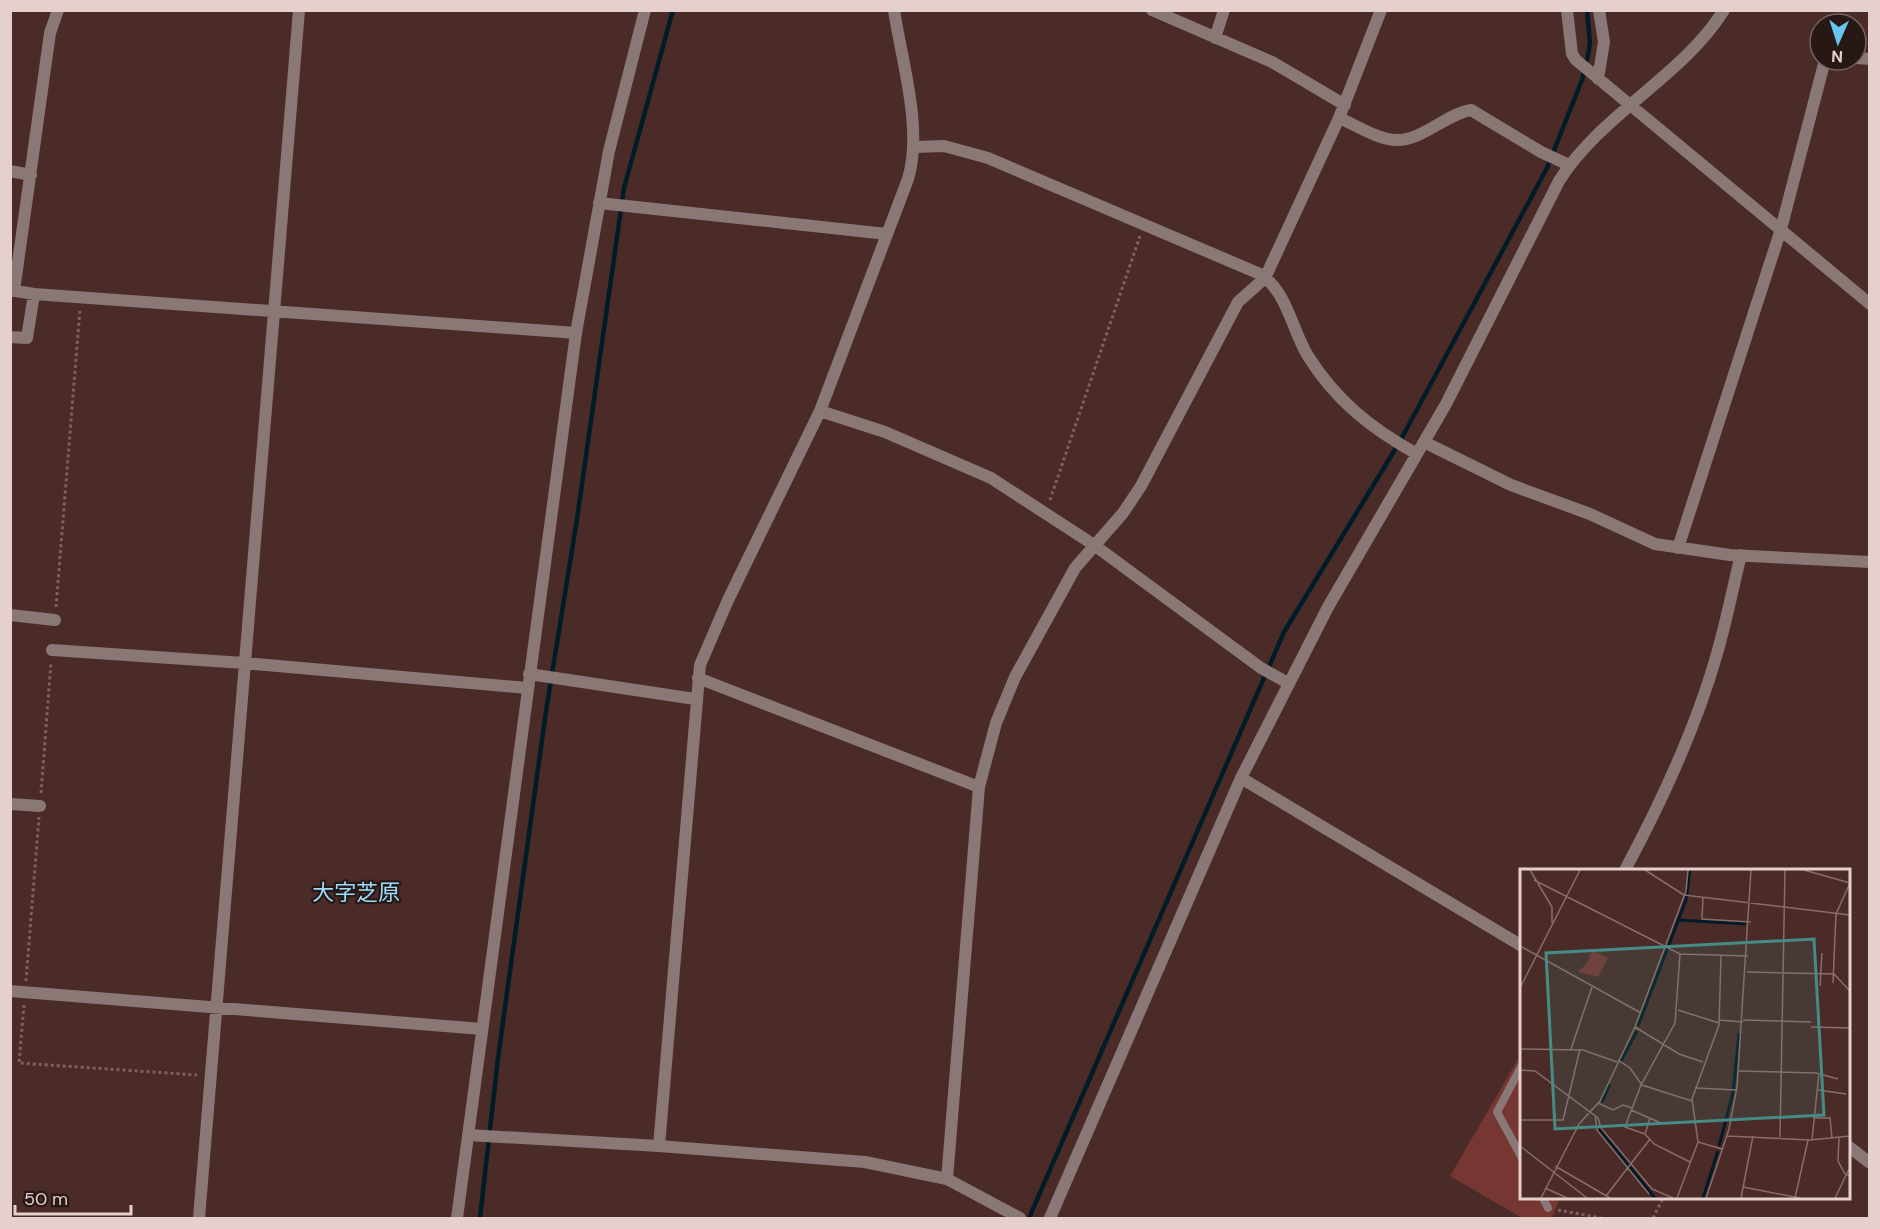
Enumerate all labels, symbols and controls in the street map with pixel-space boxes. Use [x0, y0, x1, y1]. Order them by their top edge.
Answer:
north arrow [1808, 12, 1868, 72]
text: N [1831, 46, 1844, 67]
inset map [1520, 869, 1850, 1199]
district label: 大字芝原 [312, 878, 400, 907]
scale bar [15, 1178, 130, 1216]
text: 50 m [24, 1187, 68, 1211]

